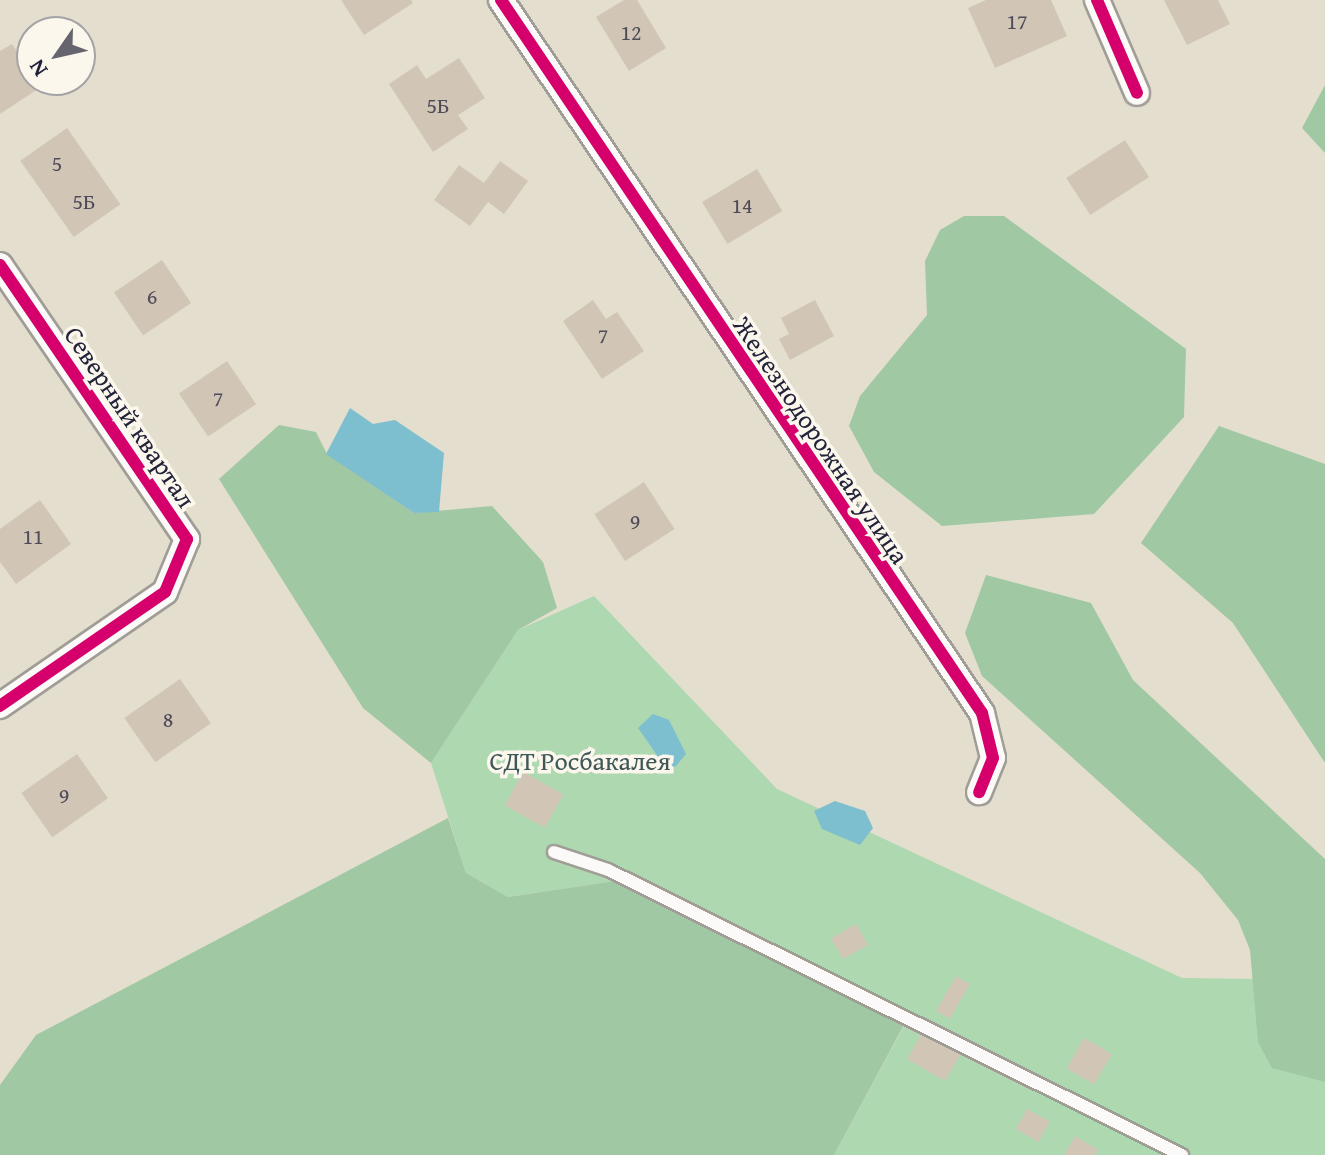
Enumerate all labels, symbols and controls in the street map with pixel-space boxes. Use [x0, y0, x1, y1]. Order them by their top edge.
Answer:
house number: 17 [1006, 9, 1028, 35]
north arrow [16, 16, 96, 96]
house number: 12 [620, 20, 642, 46]
text: N [20, 53, 55, 83]
house number: 5Б [426, 93, 450, 119]
house number: 5 [52, 151, 62, 177]
house number: 5Б [72, 189, 96, 215]
house number: 14 [731, 193, 753, 219]
house number: 6 [147, 284, 157, 310]
street label: Железнодорожная улица [727, 310, 915, 570]
street label: Северный квартал [58, 321, 202, 513]
house number: 7 [598, 323, 608, 349]
house number: 7 [213, 386, 223, 412]
house number: 9 [630, 509, 640, 535]
house number: 11 [22, 524, 44, 550]
house number: 8 [163, 707, 173, 733]
park label: СДТ Росбакалея [489, 745, 671, 777]
house number: 9 [59, 783, 69, 809]

